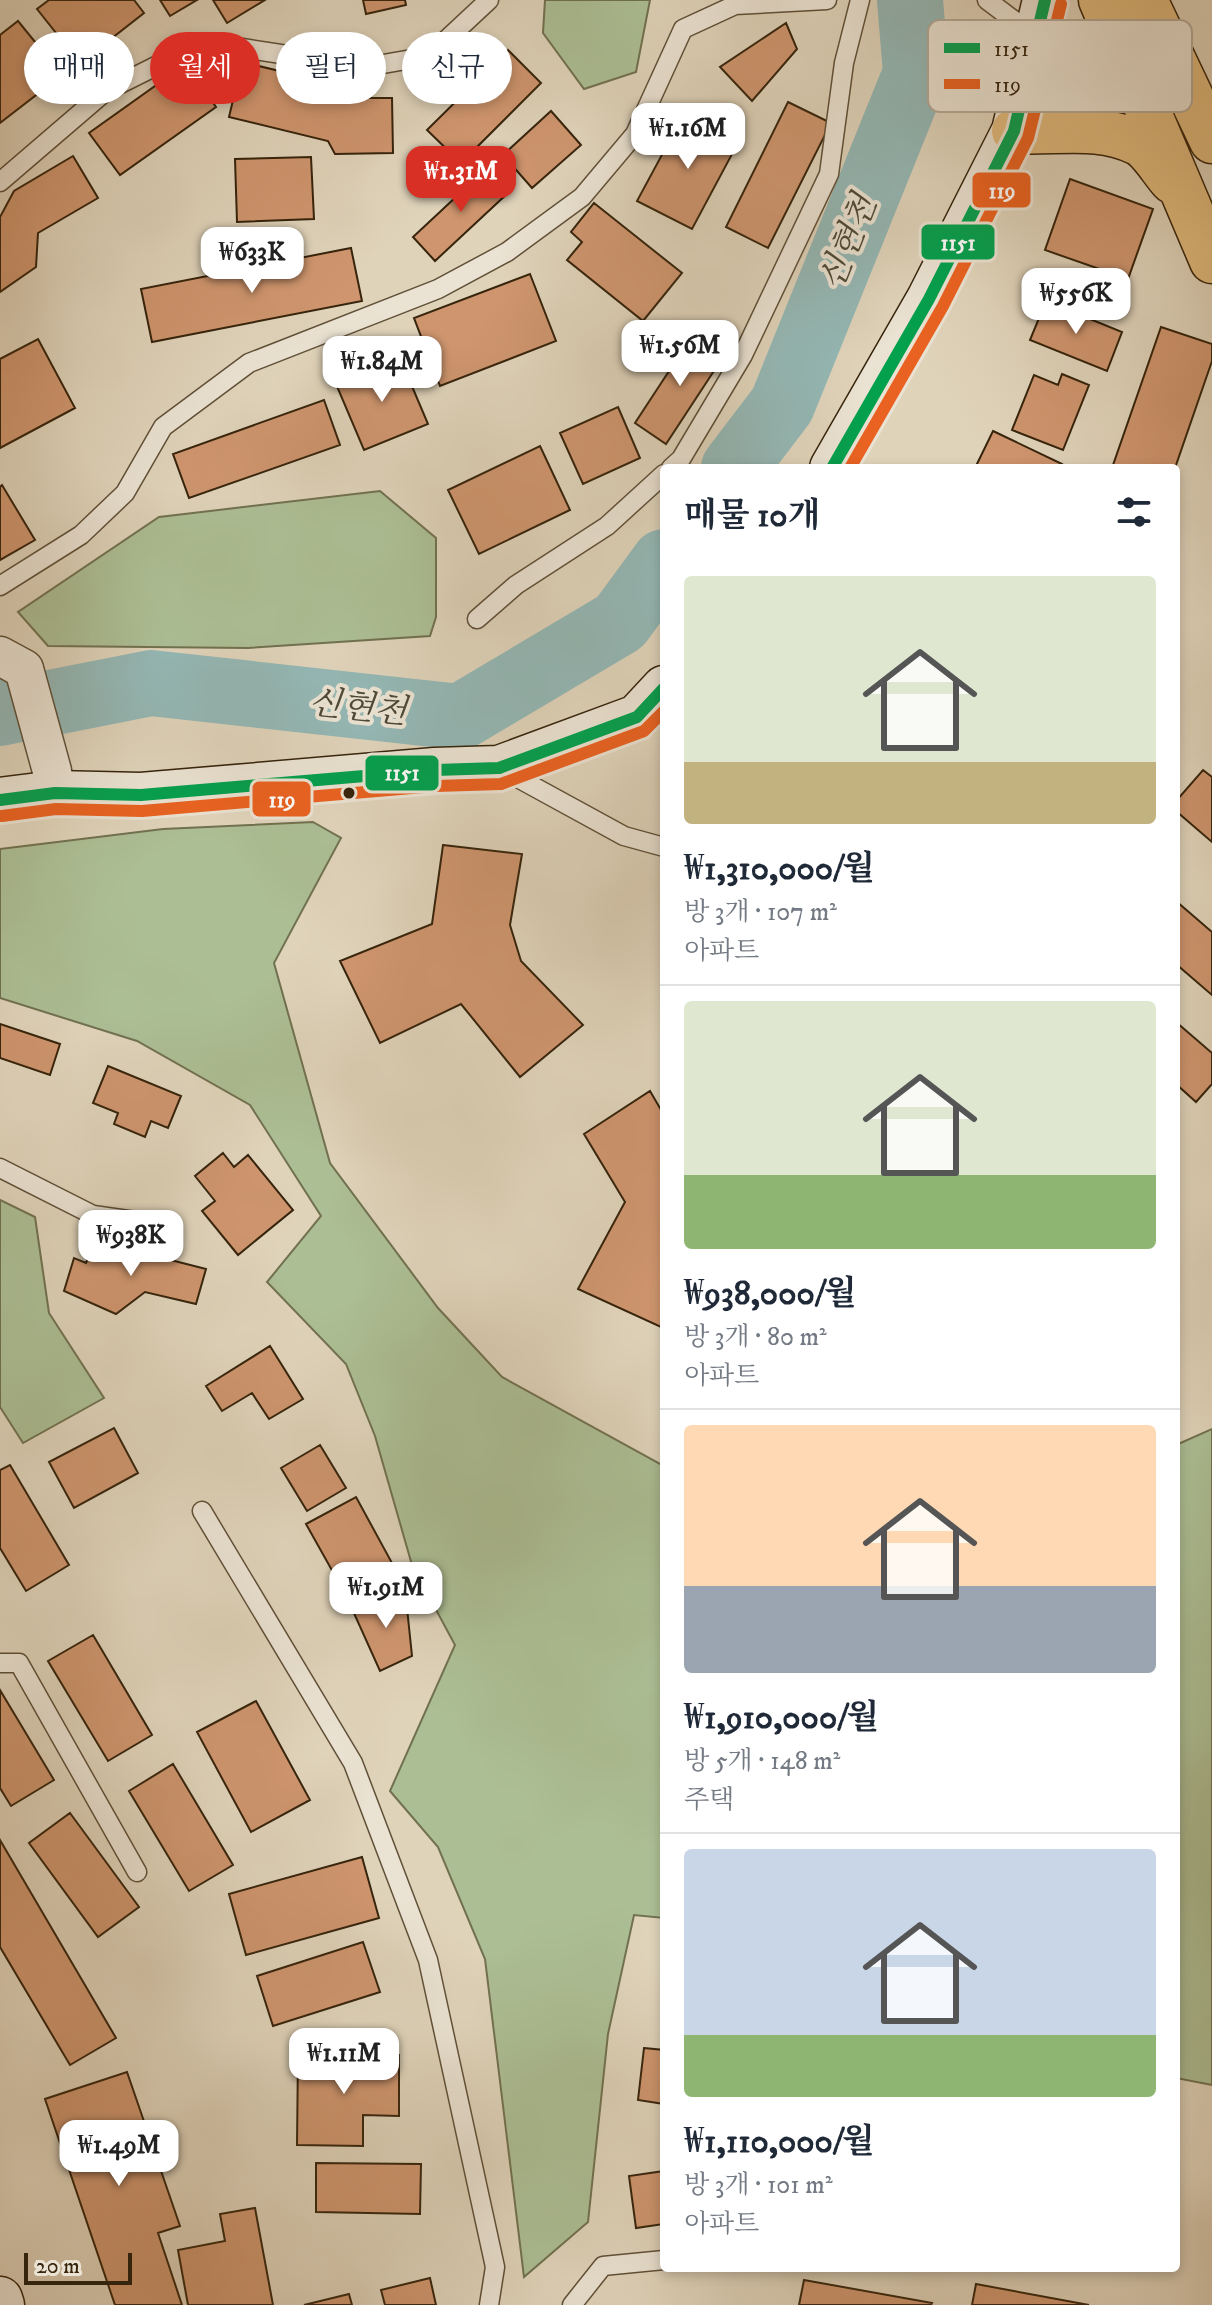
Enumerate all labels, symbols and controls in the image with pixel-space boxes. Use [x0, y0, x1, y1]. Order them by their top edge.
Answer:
legend [928, 20, 1192, 112]
chip: 매매 [24, 32, 134, 104]
chip: 월세 [150, 32, 260, 104]
chip: 필터 [276, 32, 386, 104]
chip: 신규 [402, 32, 512, 104]
text: 1151 [994, 36, 1029, 63]
text: 119 [994, 72, 1021, 99]
pin: ₩1.16M [623, 103, 753, 171]
text: ₩1.16M [649, 112, 727, 145]
pin: ₩1.31M [396, 146, 526, 214]
text: ₩1.31M [424, 155, 498, 188]
line badge: 119 [971, 171, 1032, 209]
text: 119 [988, 178, 1016, 205]
water label: 신현천 [811, 187, 888, 296]
line badge: 1151 [920, 223, 996, 261]
pin: ₩633K [196, 227, 308, 295]
text: 1151 [940, 230, 976, 257]
text: ₩633K [219, 236, 285, 269]
pin: ₩556K [1020, 268, 1132, 336]
text: ₩556K [1040, 277, 1112, 310]
pin: ₩1.56M [615, 320, 745, 388]
text: ₩1.56M [640, 329, 720, 362]
pin: ₩1.84M [317, 336, 447, 404]
text: ₩1.84M [341, 345, 423, 378]
icon: filters [1112, 490, 1156, 534]
text: 매물 10개 [684, 495, 820, 537]
icon: home [848, 628, 992, 772]
water label: 신현천 [307, 682, 411, 734]
line badge: 1151 [364, 754, 440, 792]
text: 1151 [384, 760, 420, 787]
line badge: 119 [251, 780, 312, 818]
unlabelled marker [341, 785, 357, 801]
text: 119 [268, 787, 296, 814]
text: ₩1,310,000/월 [684, 848, 875, 890]
text: 방 3개 · 107 m² [684, 896, 837, 929]
text: 아파트 [684, 935, 759, 968]
icon: home [848, 1053, 992, 1197]
pin: ₩938K [75, 1210, 187, 1278]
text: ₩938K [96, 1219, 166, 1252]
text: ₩938,000/월 [684, 1273, 857, 1315]
text: 방 3개 · 80 m² [684, 1321, 827, 1354]
text: 아파트 [684, 1360, 759, 1393]
icon: home [848, 1477, 992, 1621]
pin: ₩1.91M [321, 1562, 451, 1630]
text: ₩1.91M [347, 1571, 425, 1604]
text: ₩1,910,000/월 [684, 1697, 879, 1739]
text: 방 5개 · 148 m² [684, 1745, 840, 1778]
text: 주택 [684, 1784, 734, 1817]
icon: home [848, 1901, 992, 2045]
pin: ₩1.11M [279, 2028, 409, 2096]
text: ₩1.11M [307, 2037, 381, 2070]
pin: ₩1.49M [54, 2120, 184, 2188]
text: ₩1,110,000/월 [684, 2121, 875, 2163]
text: ₩1.49M [78, 2129, 161, 2162]
text: 방 3개 · 101 m² [684, 2169, 833, 2202]
text: 아파트 [684, 2208, 759, 2241]
scale bar [24, 2249, 132, 2285]
text: 20 m [36, 2253, 80, 2280]

